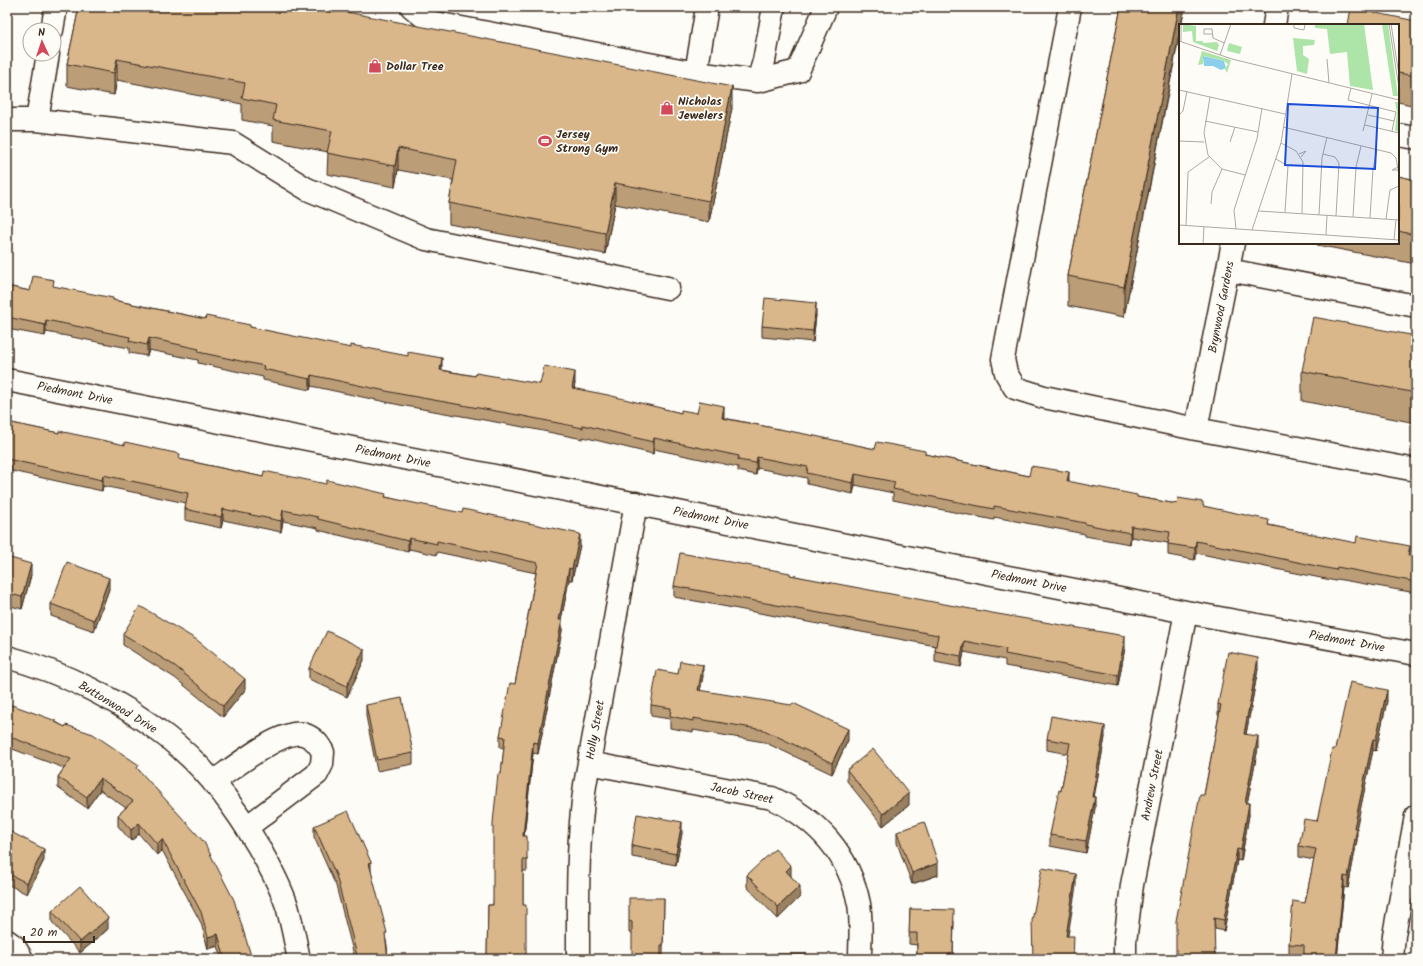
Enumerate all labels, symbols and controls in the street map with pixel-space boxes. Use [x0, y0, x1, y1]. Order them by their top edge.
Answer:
north arrow [22, 22, 62, 62]
text: N [38, 24, 46, 42]
inset map [1179, 24, 1399, 244]
place label: Dollar Tree [386, 57, 444, 76]
shop icon: Dollar Tree [367, 58, 383, 74]
place label: Nicholas Jewelers [678, 92, 723, 125]
shop icon: Nicholas Jewelers [659, 100, 675, 116]
place label: Jersey Strong Gym [556, 125, 618, 158]
sports icon: Jersey Strong Gym [537, 133, 553, 149]
street label: Brynwood Gardens [1203, 260, 1240, 355]
street label: Piedmont Drive [35, 377, 115, 410]
street label: Piedmont Drive [353, 440, 433, 473]
street label: Piedmont Drive [671, 502, 751, 535]
street label: Piedmont Drive [989, 565, 1069, 598]
street label: Piedmont Drive [1308, 625, 1387, 658]
street label: Buttonwood Drive [75, 676, 161, 739]
street label: Holly Street [581, 698, 610, 761]
street label: Andrew Street [1136, 747, 1169, 822]
street label: Jacob Street [709, 778, 775, 809]
scale bar [24, 918, 94, 944]
text: 20 m [30, 923, 58, 942]

